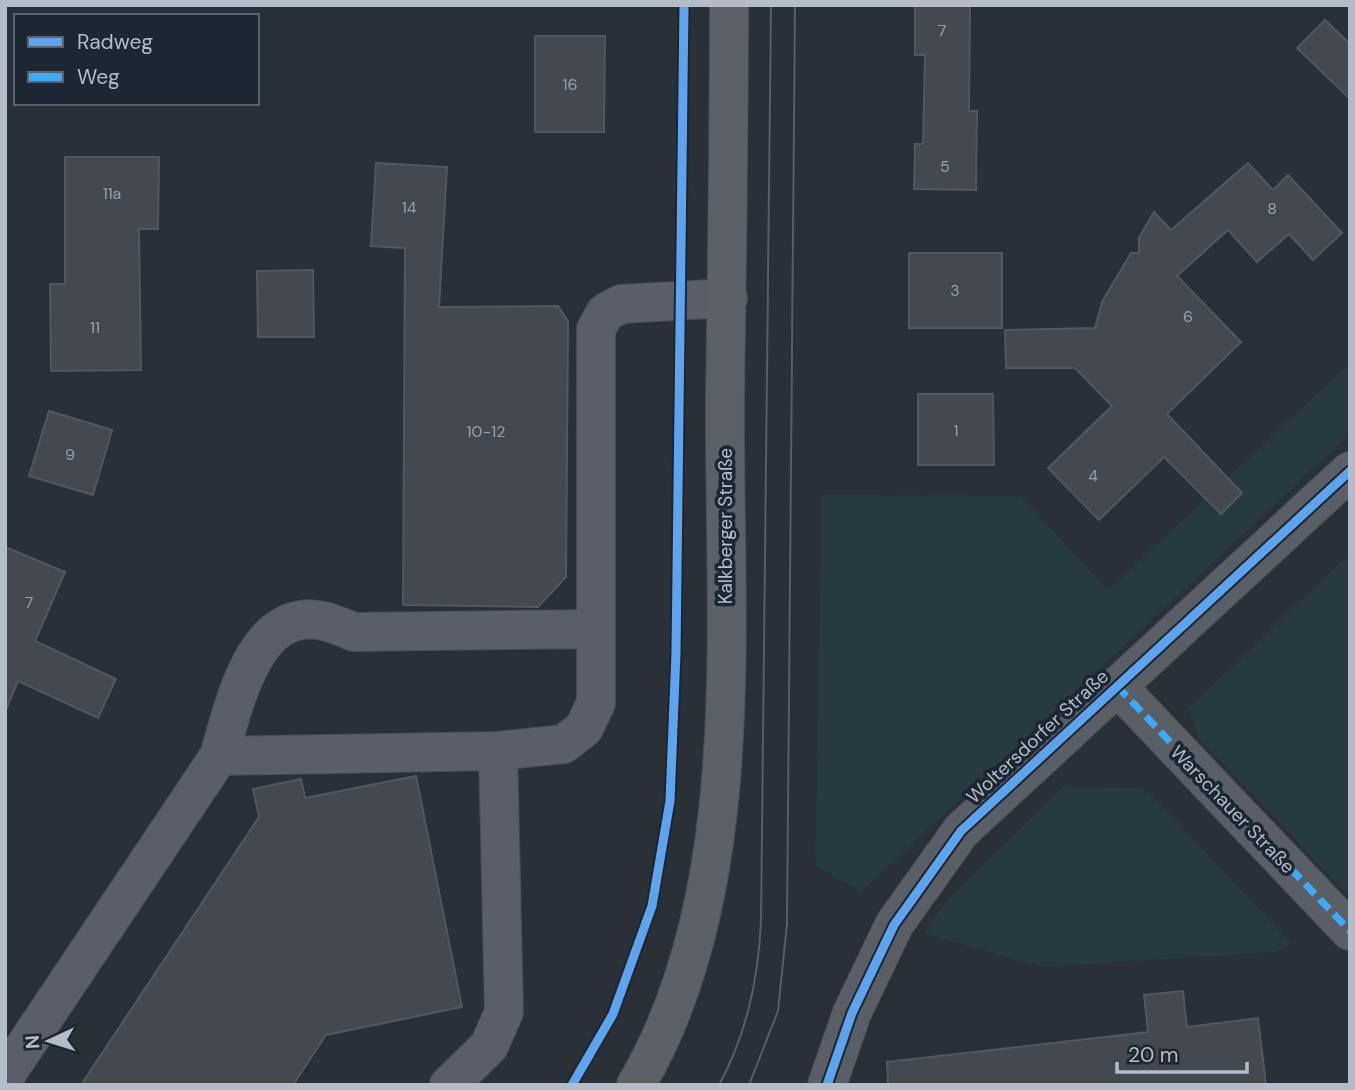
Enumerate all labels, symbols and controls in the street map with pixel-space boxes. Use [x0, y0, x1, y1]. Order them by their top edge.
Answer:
legend [14, 14, 259, 105]
house number: 7 [938, 20, 946, 41]
text: Radweg [77, 28, 153, 56]
text: Weg [77, 63, 120, 91]
house number: 16 [562, 74, 578, 95]
house number: 5 [940, 156, 950, 177]
house number: 11a [103, 183, 121, 204]
house number: 14 [402, 197, 417, 218]
house number: 8 [1267, 198, 1277, 219]
house number: 3 [950, 280, 960, 301]
house number: 6 [1183, 306, 1193, 327]
house number: 11 [90, 317, 100, 338]
house number: 1 [954, 420, 959, 441]
house number: 10-12 [467, 421, 505, 442]
house number: 9 [65, 444, 75, 465]
street label: Kalkberger Straße [713, 448, 738, 604]
house number: 4 [1088, 465, 1098, 486]
house number: 7 [25, 592, 33, 613]
street label: Woltersdorfer Straße [961, 664, 1114, 809]
street label: Warschauer Straße [1165, 740, 1300, 879]
north arrow [14, 1006, 84, 1076]
scale bar [1117, 1030, 1246, 1074]
text: N [20, 1034, 45, 1050]
text: 20 m [1128, 1041, 1179, 1069]

